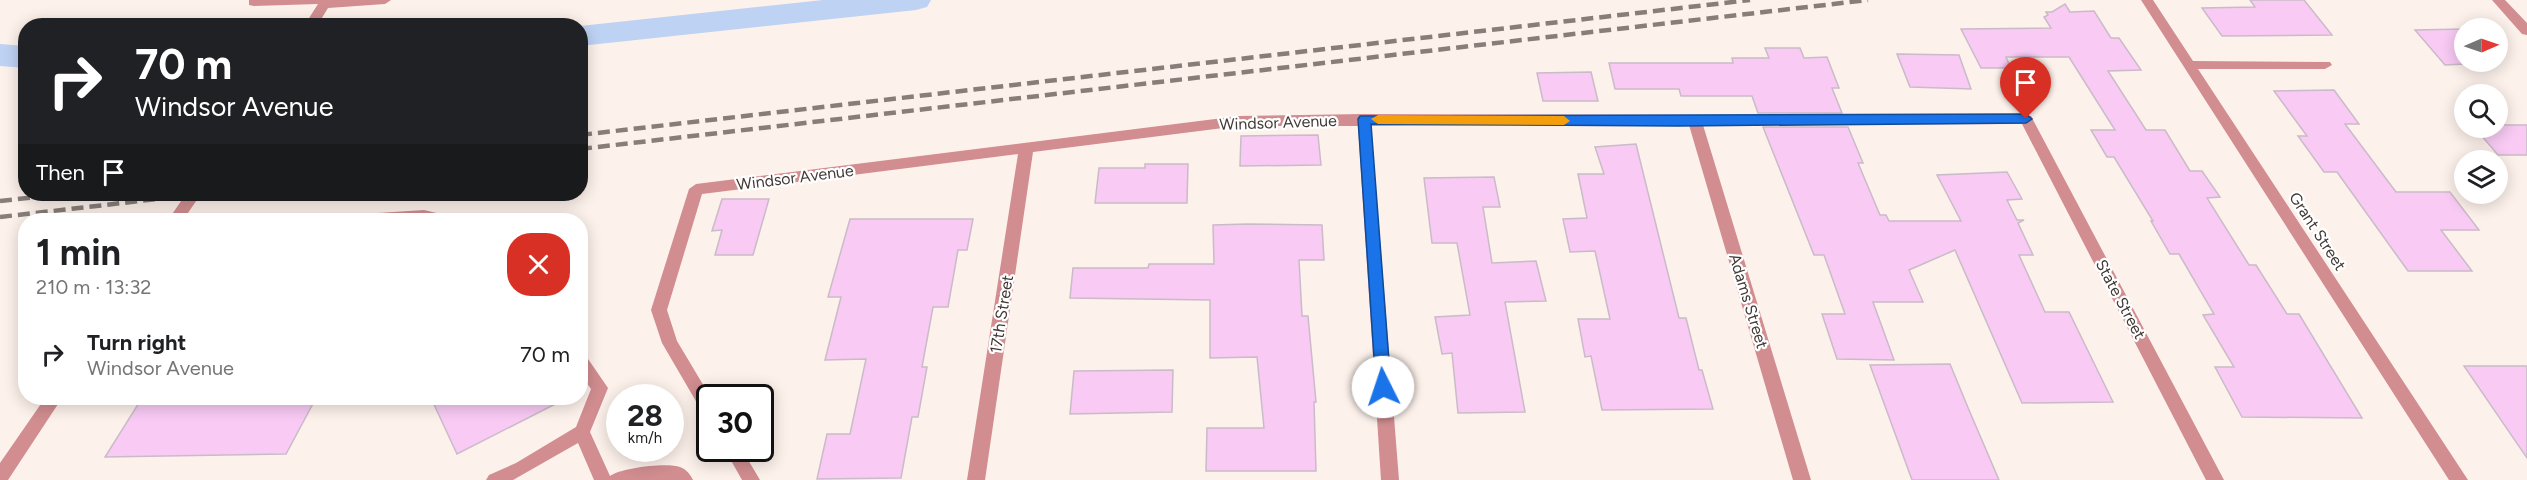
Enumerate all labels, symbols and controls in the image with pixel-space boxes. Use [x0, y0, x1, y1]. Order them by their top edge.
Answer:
north arrow [2454, 18, 2508, 72]
map controls [2454, 18, 2508, 204]
text: 70 m [135, 39, 232, 90]
icon: right [36, 42, 114, 120]
pin [2000, 57, 2051, 119]
icon: arrive [2009, 66, 2042, 99]
button: search [2454, 84, 2508, 138]
text: Windsor Avenue [135, 90, 333, 123]
street label: Windsor Avenue [1219, 111, 1337, 134]
button: layers [2454, 150, 2508, 204]
icon: arrive [97, 156, 130, 189]
text: Then [36, 159, 85, 186]
street label: Windsor Avenue [736, 161, 855, 194]
street label: Grant Street [2285, 189, 2350, 274]
text: 1 min [36, 231, 121, 274]
button: close [507, 233, 570, 296]
street label: Adams Street [1725, 251, 1772, 351]
street label: State Street [2092, 256, 2149, 342]
street label: 17th Street [986, 274, 1017, 355]
text: 210 m · 13:32 [36, 275, 151, 299]
text: Turn right [87, 329, 186, 356]
icon: right [36, 338, 69, 371]
text: 70 m [520, 341, 570, 368]
position arrow [1351, 355, 1415, 419]
text: Windsor Avenue [87, 356, 234, 380]
speed limit sign: 30 [696, 384, 774, 462]
text: 28 [627, 397, 663, 434]
text: km/h [628, 429, 662, 447]

